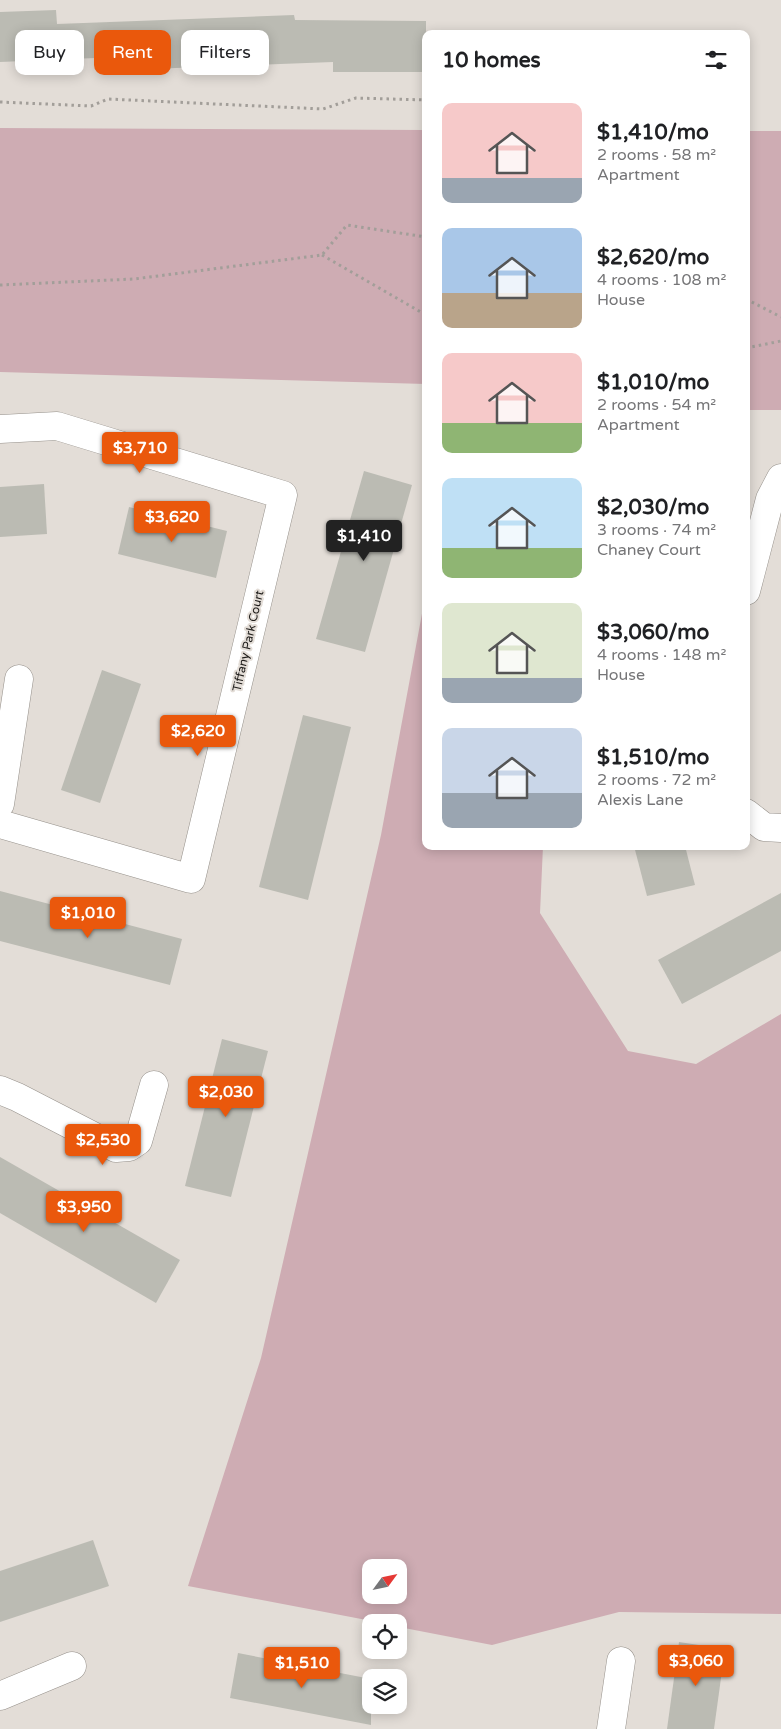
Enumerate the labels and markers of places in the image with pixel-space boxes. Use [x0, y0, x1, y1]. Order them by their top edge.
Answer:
pin: $3,710 [99, 432, 181, 474]
pin: $3,620 [131, 500, 213, 543]
pin: $1,410 [323, 520, 405, 562]
pin: $2,620 [157, 714, 239, 757]
pin: $1,010 [47, 896, 129, 939]
pin: $2,030 [185, 1076, 267, 1118]
pin: $2,530 [62, 1124, 144, 1166]
pin: $3,950 [43, 1190, 125, 1233]
pin: $3,060 [655, 1644, 737, 1687]
pin: $1,510 [261, 1646, 343, 1689]

